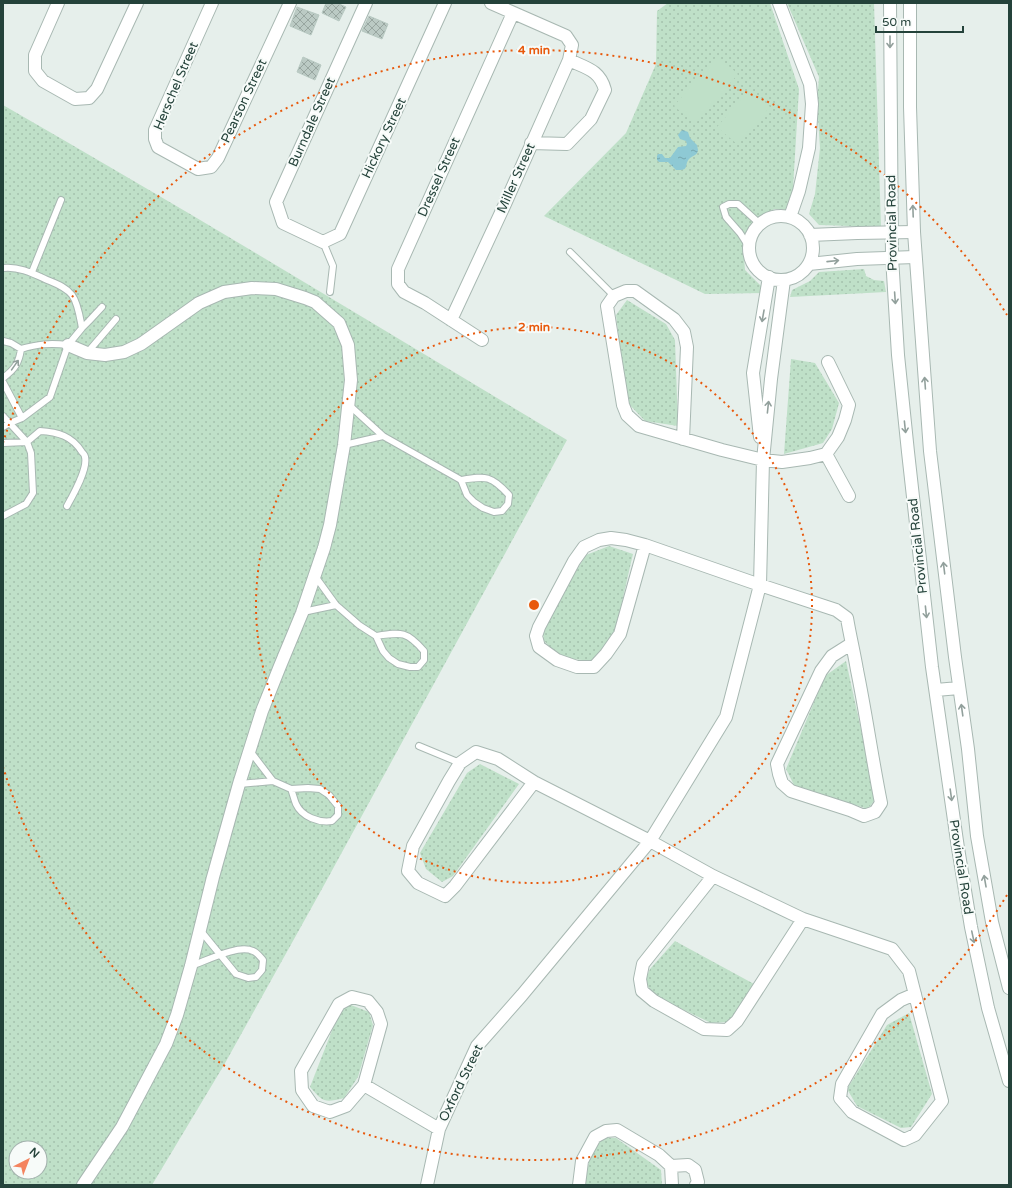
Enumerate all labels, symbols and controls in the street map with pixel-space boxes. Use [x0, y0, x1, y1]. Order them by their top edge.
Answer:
scale bar [876, 8, 963, 34]
text: 50 m [882, 15, 911, 29]
one-way arrow [886, 35, 894, 48]
street label: Herschel Street [150, 39, 202, 132]
text: 4 min [518, 43, 550, 57]
street label: Pearson Street [218, 56, 270, 146]
street label: Burndale Street [285, 75, 339, 169]
street label: Hickory Street [358, 95, 410, 181]
street label: Dressel Street [414, 135, 464, 219]
street label: Miller Street [493, 140, 539, 216]
street label: Provincial Road [883, 175, 901, 271]
one-way arrow [909, 205, 917, 218]
one-way arrow [826, 257, 839, 265]
one-way arrow [891, 291, 898, 304]
one-way arrow [759, 309, 767, 322]
text: 2 min [518, 320, 550, 334]
one-way arrow [11, 360, 19, 371]
one-way arrow [921, 377, 928, 390]
one-way arrow [765, 401, 772, 414]
one-way arrow [902, 420, 909, 433]
street label: Provincial Road [905, 497, 931, 595]
one-way arrow [940, 562, 948, 575]
centre of rings [527, 598, 541, 612]
one-way arrow [922, 605, 930, 618]
one-way arrow [958, 704, 966, 717]
one-way arrow [947, 788, 955, 801]
street label: Provincial Road [946, 818, 976, 916]
one-way arrow [981, 875, 989, 888]
one-way arrow [969, 930, 977, 943]
street label: Oxford Street [435, 1042, 487, 1124]
north arrow [8, 1140, 48, 1180]
text: N [27, 1145, 42, 1161]

